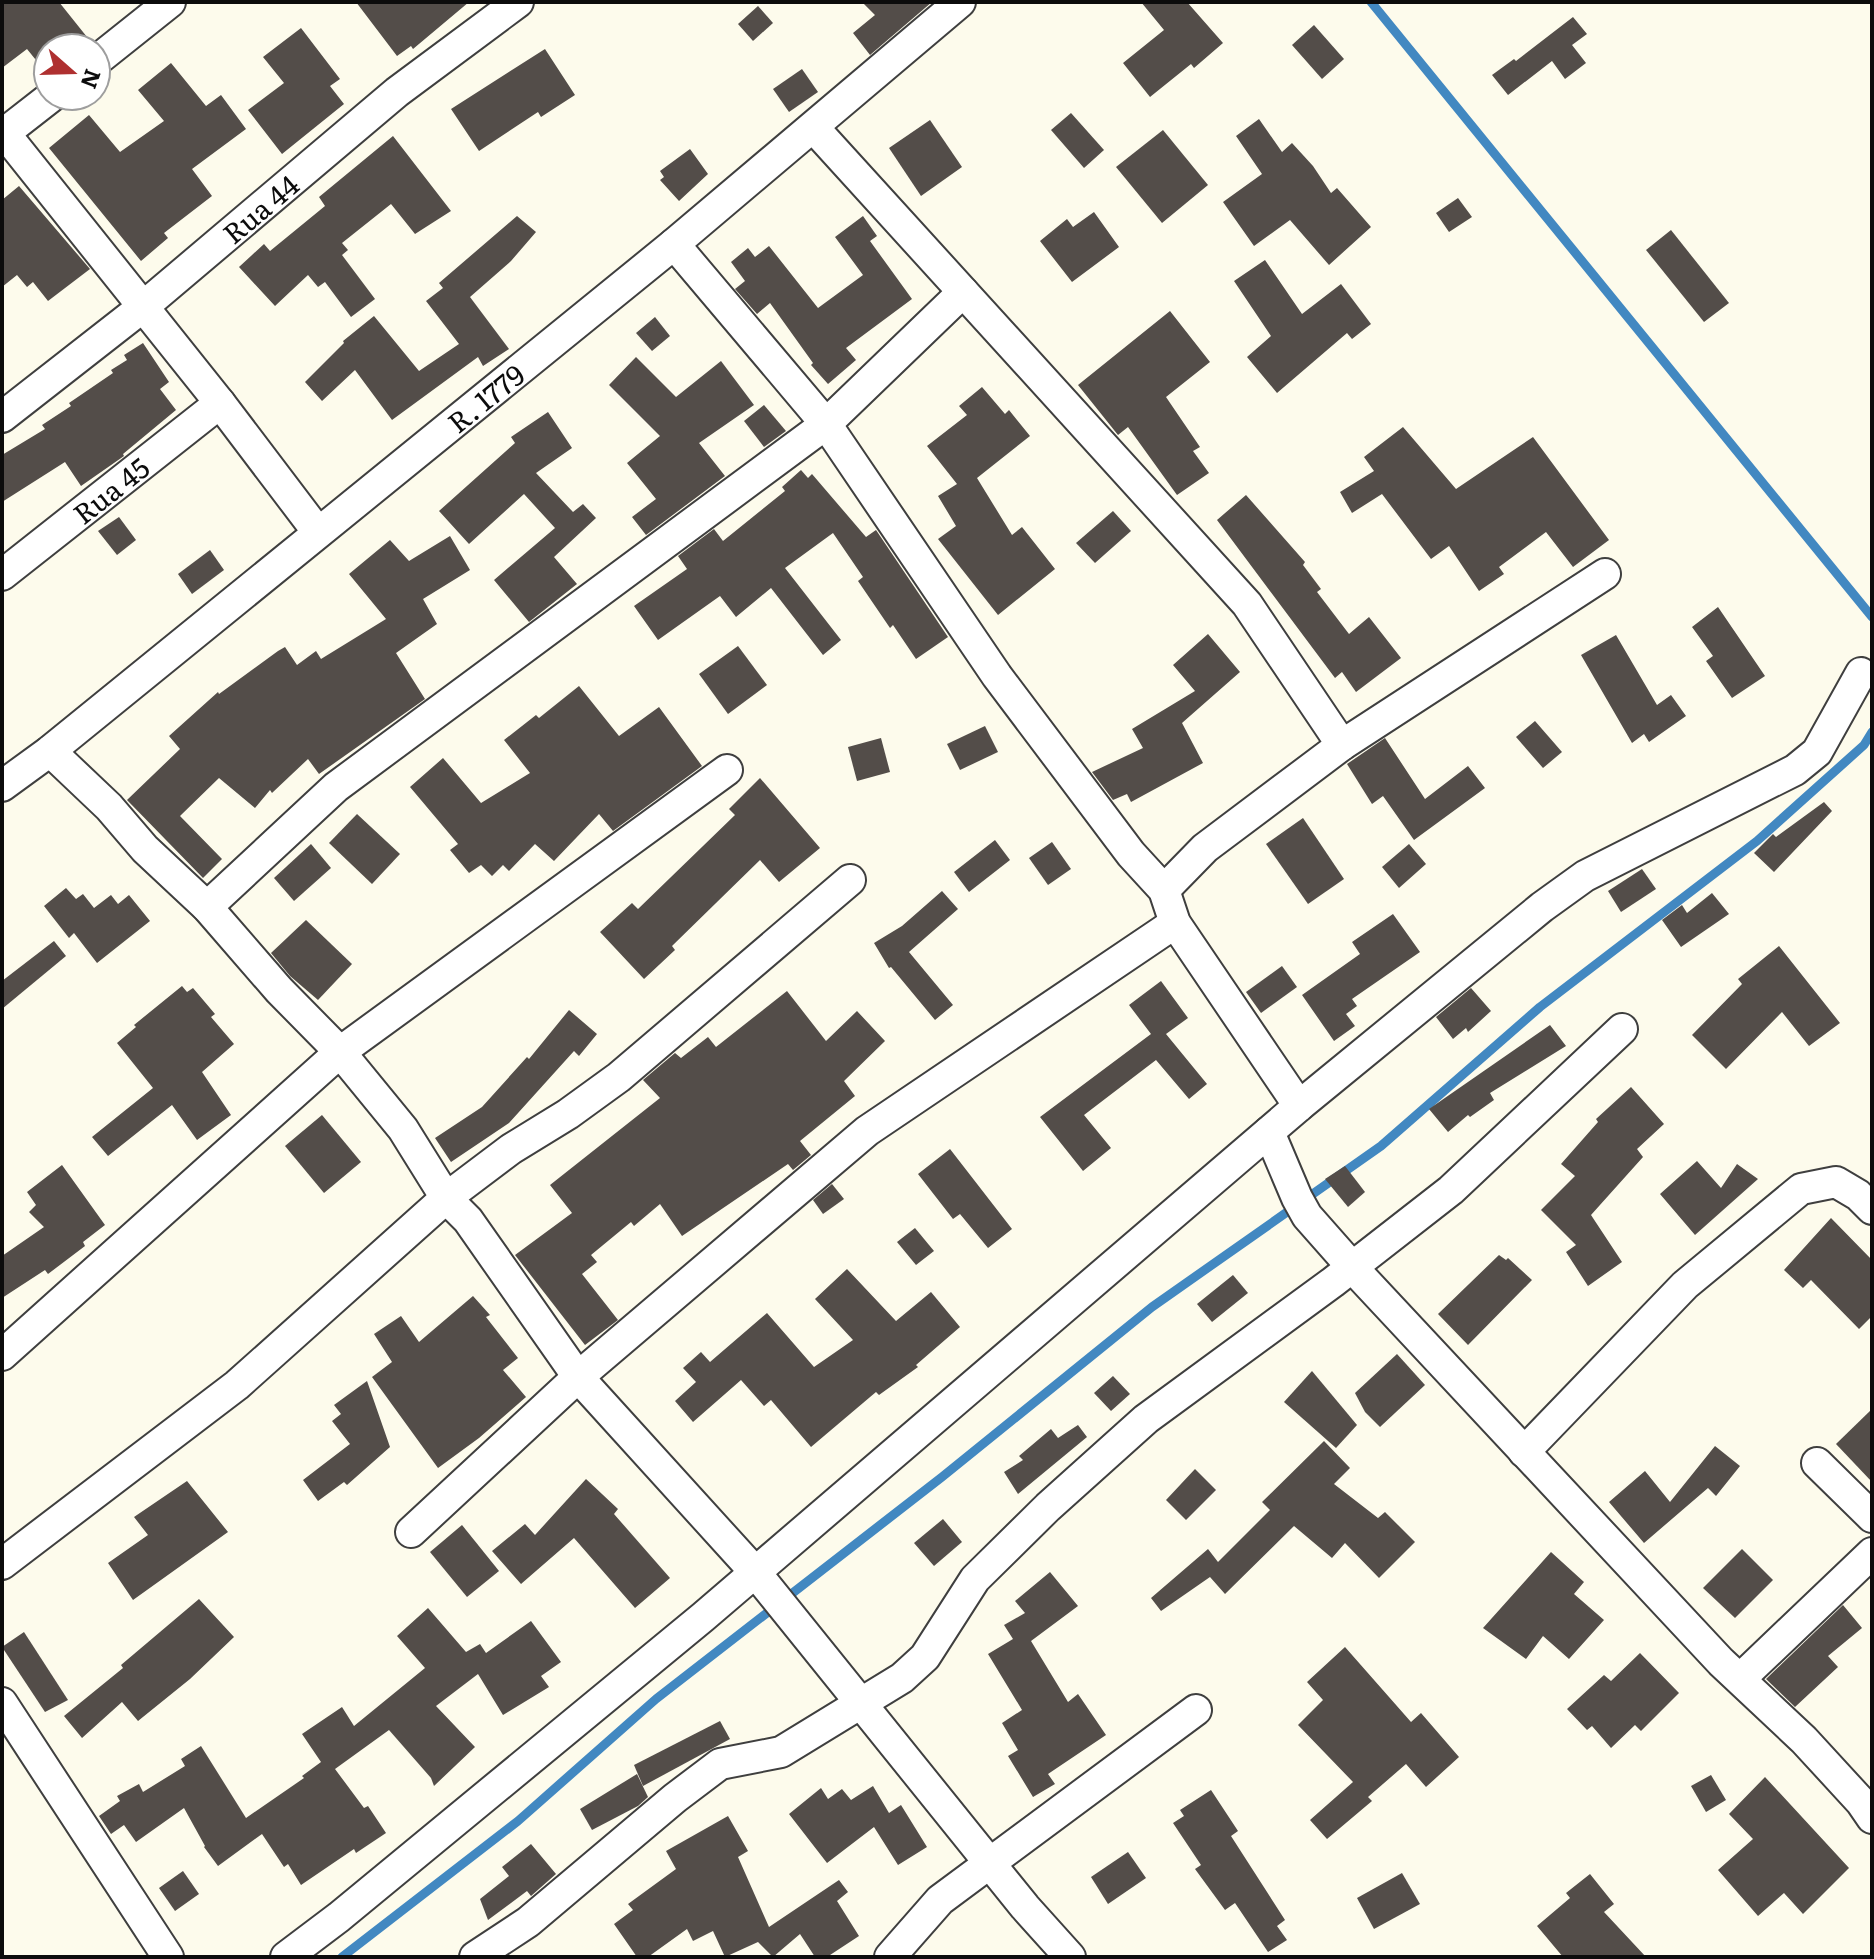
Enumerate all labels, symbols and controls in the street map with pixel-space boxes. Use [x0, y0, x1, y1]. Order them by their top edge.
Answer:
north arrow [32, 32, 112, 112]
text: N [74, 65, 111, 94]
street label: Rua 44 [213, 163, 307, 253]
street label: R. 1779 [437, 353, 533, 442]
street label: Rua 45 [63, 446, 158, 533]

